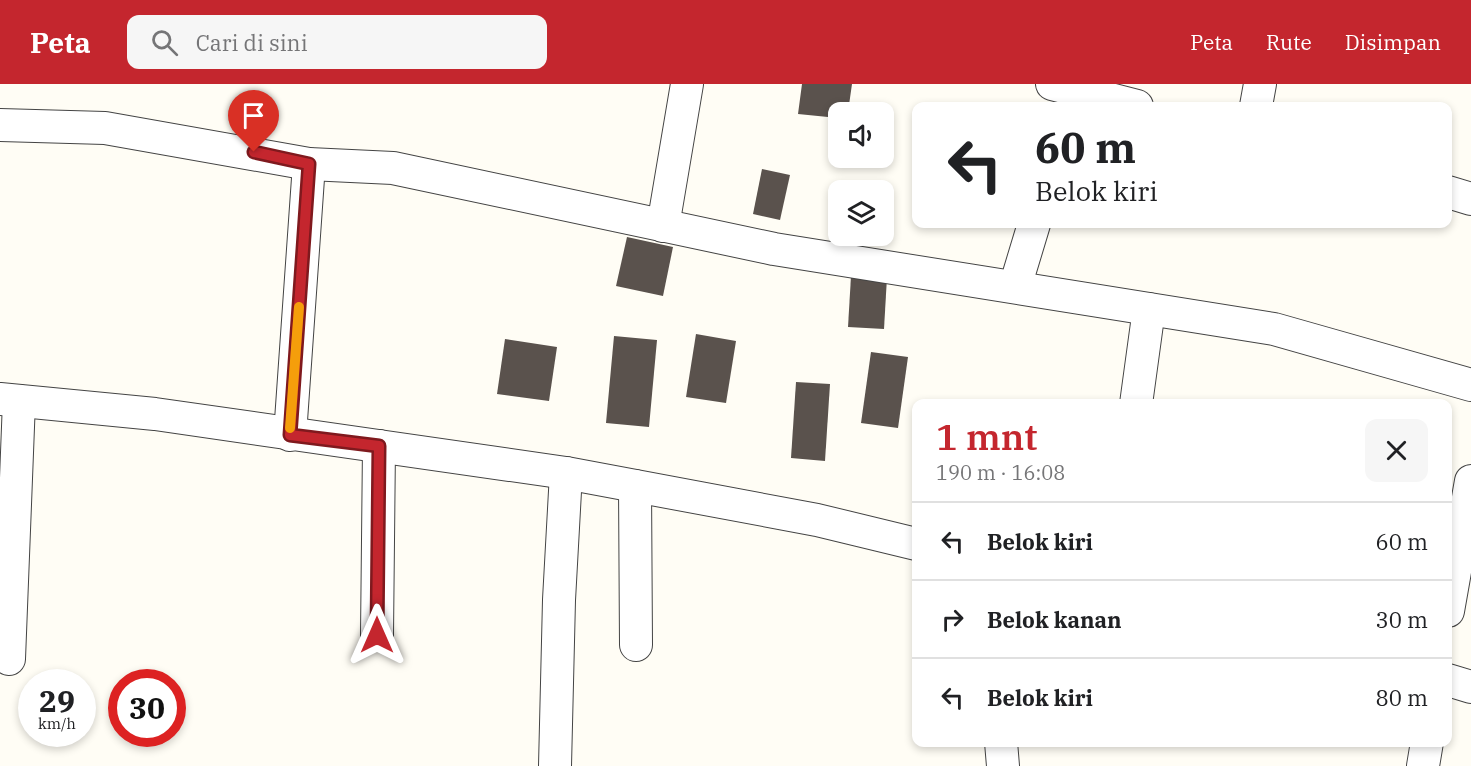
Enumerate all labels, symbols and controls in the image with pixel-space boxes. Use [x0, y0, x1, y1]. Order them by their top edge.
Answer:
search box [127, 15, 547, 69]
text: Peta [30, 24, 91, 61]
icon: search [148, 26, 181, 59]
text: Cari di sini [196, 28, 308, 57]
text: Peta [1190, 28, 1233, 56]
text: Rute [1266, 28, 1312, 56]
text: Disimpan [1345, 28, 1441, 56]
pin [228, 90, 279, 152]
icon: arrive [237, 99, 270, 132]
map controls [828, 102, 894, 246]
button: sound [828, 102, 894, 168]
text: 60 m [1035, 120, 1136, 175]
icon: left [936, 126, 1014, 204]
text: Belok kiri [1035, 173, 1158, 208]
button: layers [828, 180, 894, 246]
text: 1 mnt [936, 413, 1037, 460]
button: close [1365, 419, 1428, 482]
text: 190 m · 16:08 [936, 459, 1065, 486]
icon: left [936, 525, 969, 558]
text: Belok kiri [987, 527, 1093, 556]
text: 60 m [1376, 527, 1428, 556]
position arrow [345, 603, 409, 667]
icon: right [936, 603, 969, 636]
text: Belok kanan [987, 605, 1122, 634]
text: 30 m [1376, 605, 1428, 634]
speed limit sign: 30 [108, 669, 186, 747]
text: 29 [39, 681, 75, 720]
icon: left [936, 681, 969, 714]
text: Belok kiri [987, 683, 1093, 712]
text: 80 m [1376, 683, 1428, 712]
text: km/h [38, 714, 76, 733]

